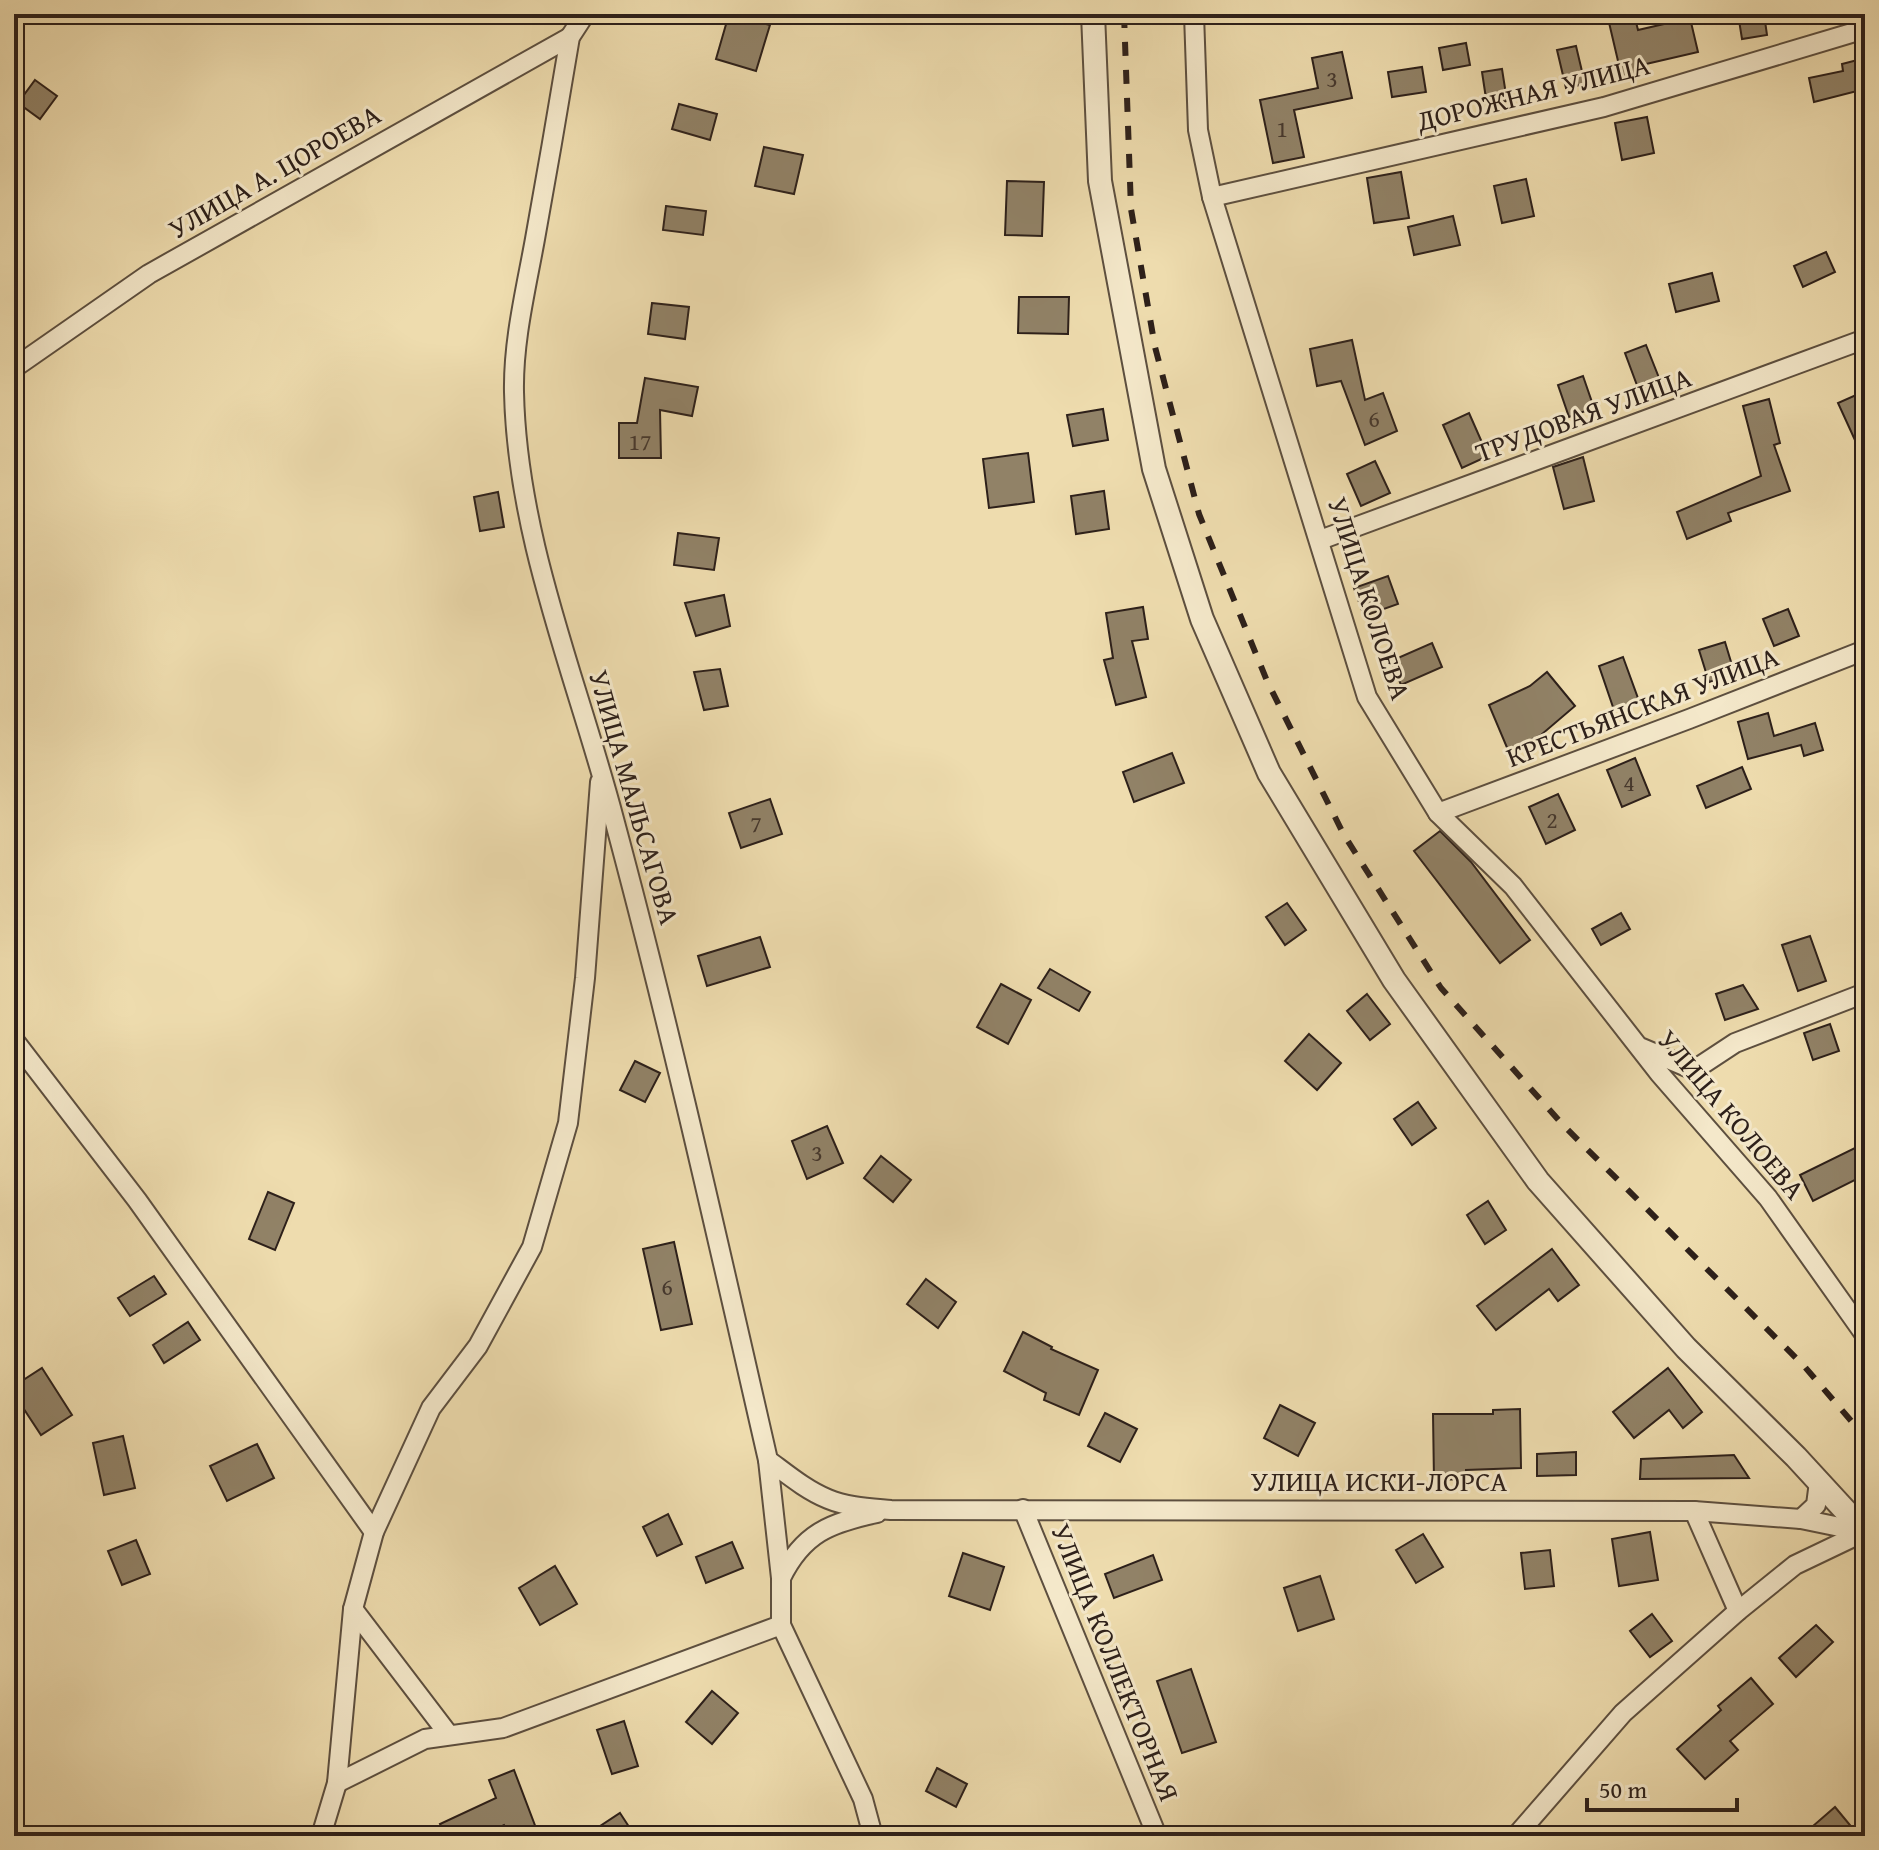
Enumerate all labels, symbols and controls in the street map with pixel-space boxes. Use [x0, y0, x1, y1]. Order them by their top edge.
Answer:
street label: ДОРОЖНАЯ УЛИЦА [1411, 43, 1654, 141]
house number: 3 [1326, 61, 1338, 96]
street label: УЛИЦА А. ЦОРОЕВА [160, 94, 388, 248]
house number: 1 [1276, 111, 1288, 146]
street label: ТРУДОВАЯ УЛИЦА [1469, 356, 1697, 472]
house number: 6 [1368, 401, 1380, 436]
house number: 17 [628, 424, 652, 459]
street label: УЛИЦА КОЛОЕВА [1318, 491, 1422, 705]
street label: КРЕСТЬЯНСКАЯ УЛИЦА [1500, 635, 1784, 777]
street label: УЛИЦА МАЛЬСАГОВА [579, 665, 691, 929]
house number: 4 [1623, 765, 1635, 800]
house number: 2 [1546, 802, 1558, 837]
house number: 7 [750, 806, 762, 841]
street label: УЛИЦА КОЛОЕВА [1649, 1020, 1815, 1208]
house number: 3 [811, 1135, 823, 1170]
house number: 6 [661, 1269, 673, 1304]
street label: УЛИЦА ИСКИ-ЛОРСА [1251, 1460, 1507, 1501]
street label: УЛИЦА КОЛЛЕКТОРНАЯ [1042, 1517, 1190, 1807]
scale bar [1587, 1762, 1737, 1812]
text: 50 m [1599, 1772, 1647, 1807]

